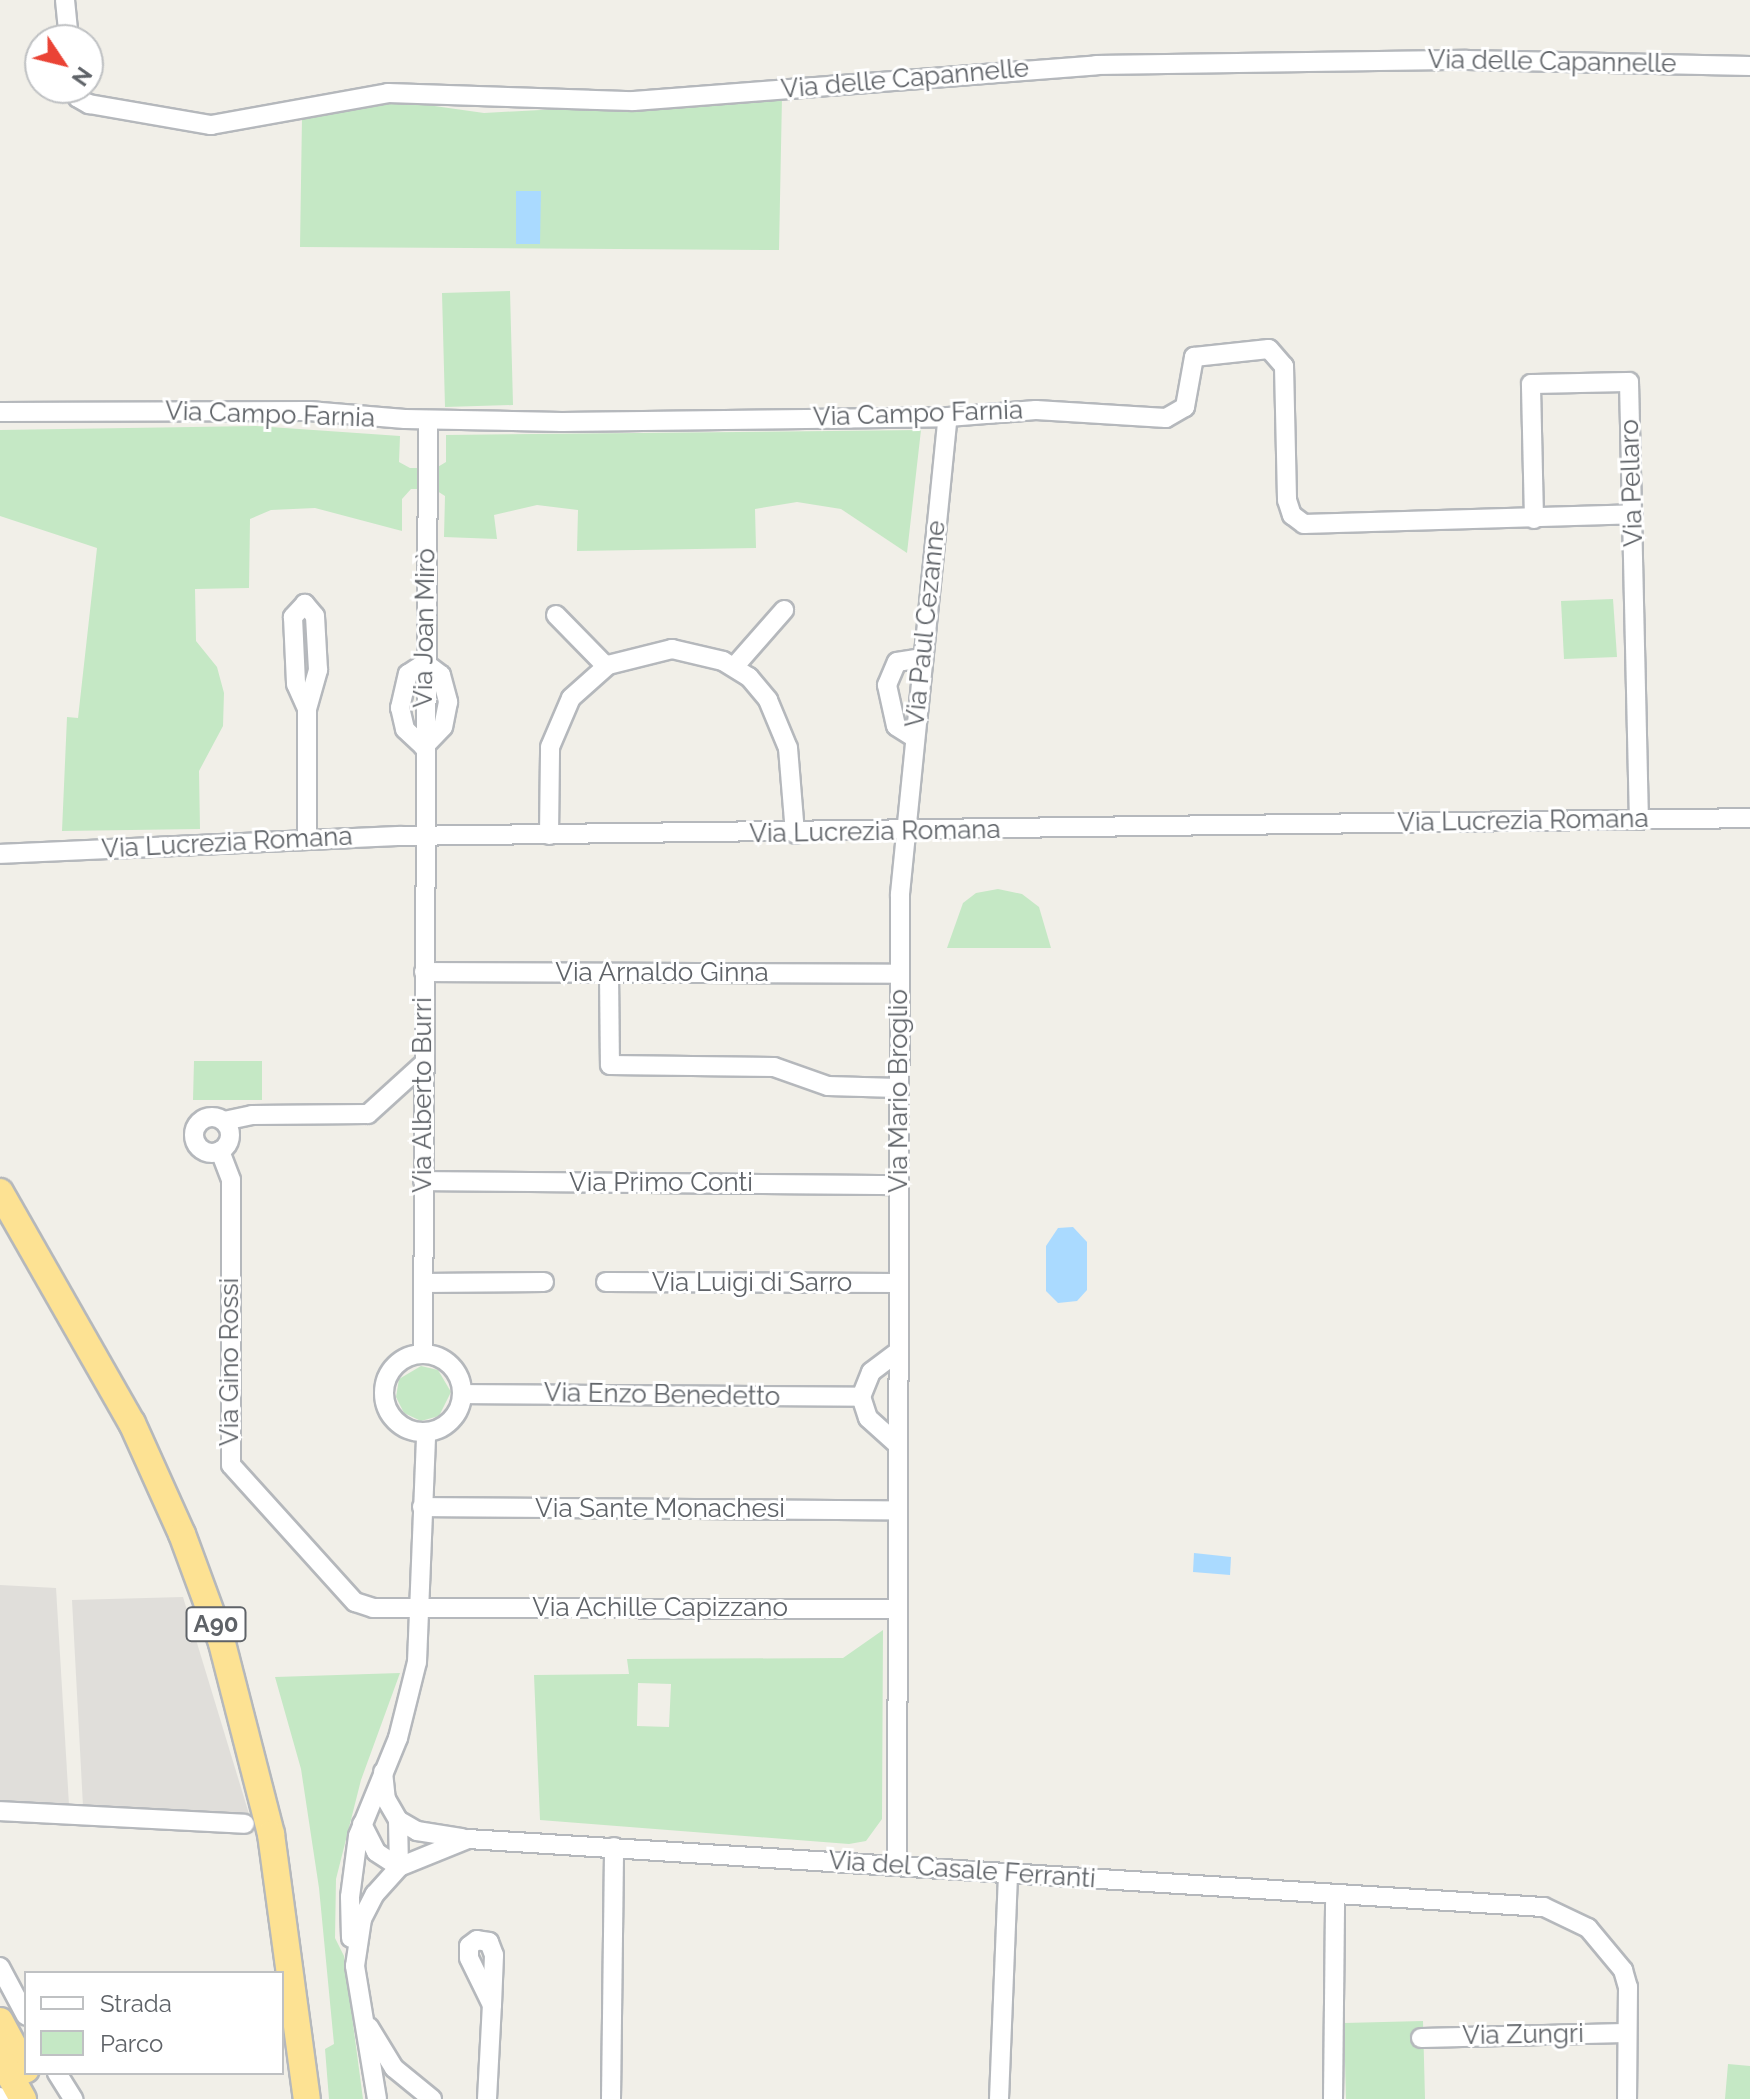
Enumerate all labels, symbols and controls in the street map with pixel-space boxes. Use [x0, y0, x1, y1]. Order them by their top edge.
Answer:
north arrow [24, 24, 104, 104]
street label: Via delle Capannelle [1427, 44, 1677, 80]
street label: Via delle Capannelle [780, 53, 1030, 105]
text: N [67, 62, 97, 91]
street label: Via Campo Farnia [812, 395, 1024, 433]
street label: Via Campo Farnia [164, 396, 376, 434]
street label: Via Pellaro [1614, 419, 1650, 547]
street label: Via Paul Cezanne [900, 518, 952, 730]
street label: Via Joan Mirò [408, 548, 442, 708]
street label: Via Lucrezia Romana [1397, 803, 1649, 839]
street label: Via Lucrezia Romana [749, 814, 1001, 850]
street label: Via Lucrezia Romana [101, 821, 353, 865]
street label: Via Arnaldo Ginna [555, 957, 769, 989]
street label: Via Mario Broglio [883, 989, 915, 1193]
street label: Via Alberto Burri [407, 997, 439, 1193]
street label: Via Primo Conti [569, 1167, 753, 1199]
street label: Via Luigi di Sarro [652, 1267, 852, 1299]
street label: Via Gino Rossi [214, 1278, 246, 1446]
street label: Via Enzo Benedetto [543, 1377, 781, 1413]
street label: Via Sante Monachesi [535, 1493, 785, 1525]
street label: Via Achille Capizzano [532, 1592, 788, 1624]
road number: A90 [184, 1604, 248, 1644]
street label: Via del Casale Ferranti [827, 1845, 1097, 1895]
legend [24, 1971, 284, 2075]
text: Strada [100, 1989, 172, 2018]
street label: Via Zungri [1462, 2018, 1584, 2052]
text: Parco [100, 2029, 163, 2058]

